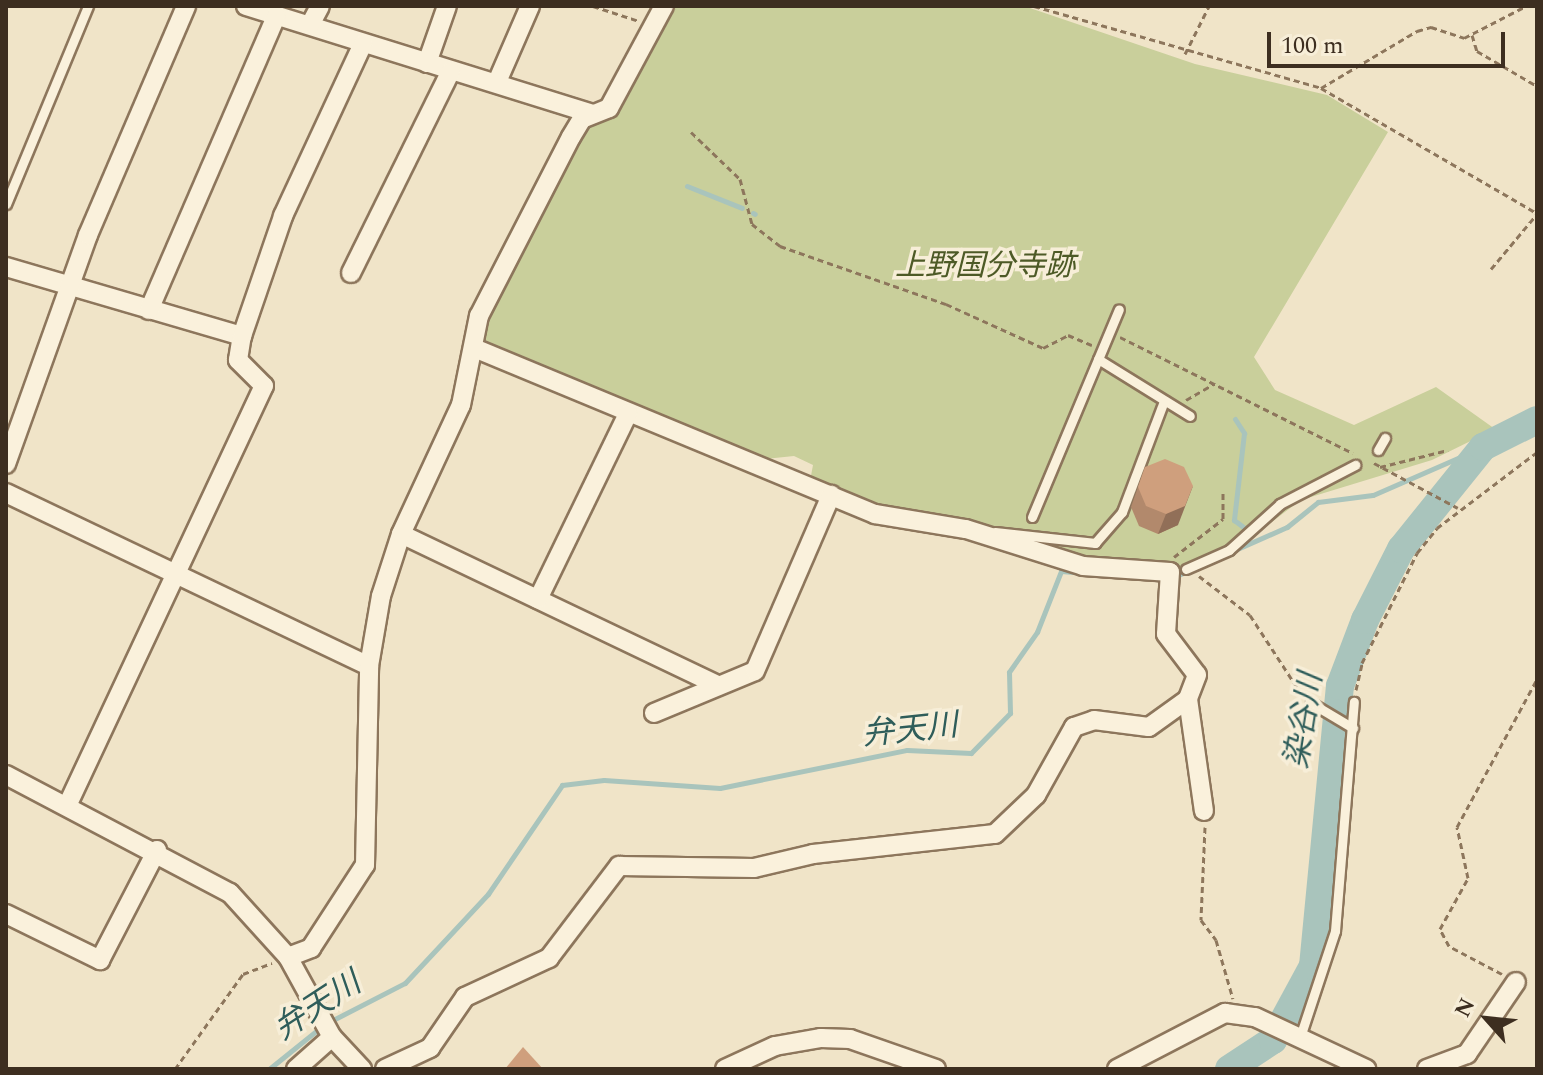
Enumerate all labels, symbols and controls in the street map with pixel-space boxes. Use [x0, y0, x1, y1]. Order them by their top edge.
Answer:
scale bar [1271, 16, 1509, 66]
text: 100 m [1281, 28, 1344, 64]
park label: 上野国分寺跡 [895, 248, 1075, 284]
water label: 染谷川 [1279, 671, 1331, 771]
water label: 弁天川 [860, 707, 960, 755]
water label: 弁天川 [267, 965, 369, 1049]
north arrow [1447, 979, 1527, 1059]
text: N [1446, 992, 1484, 1023]

